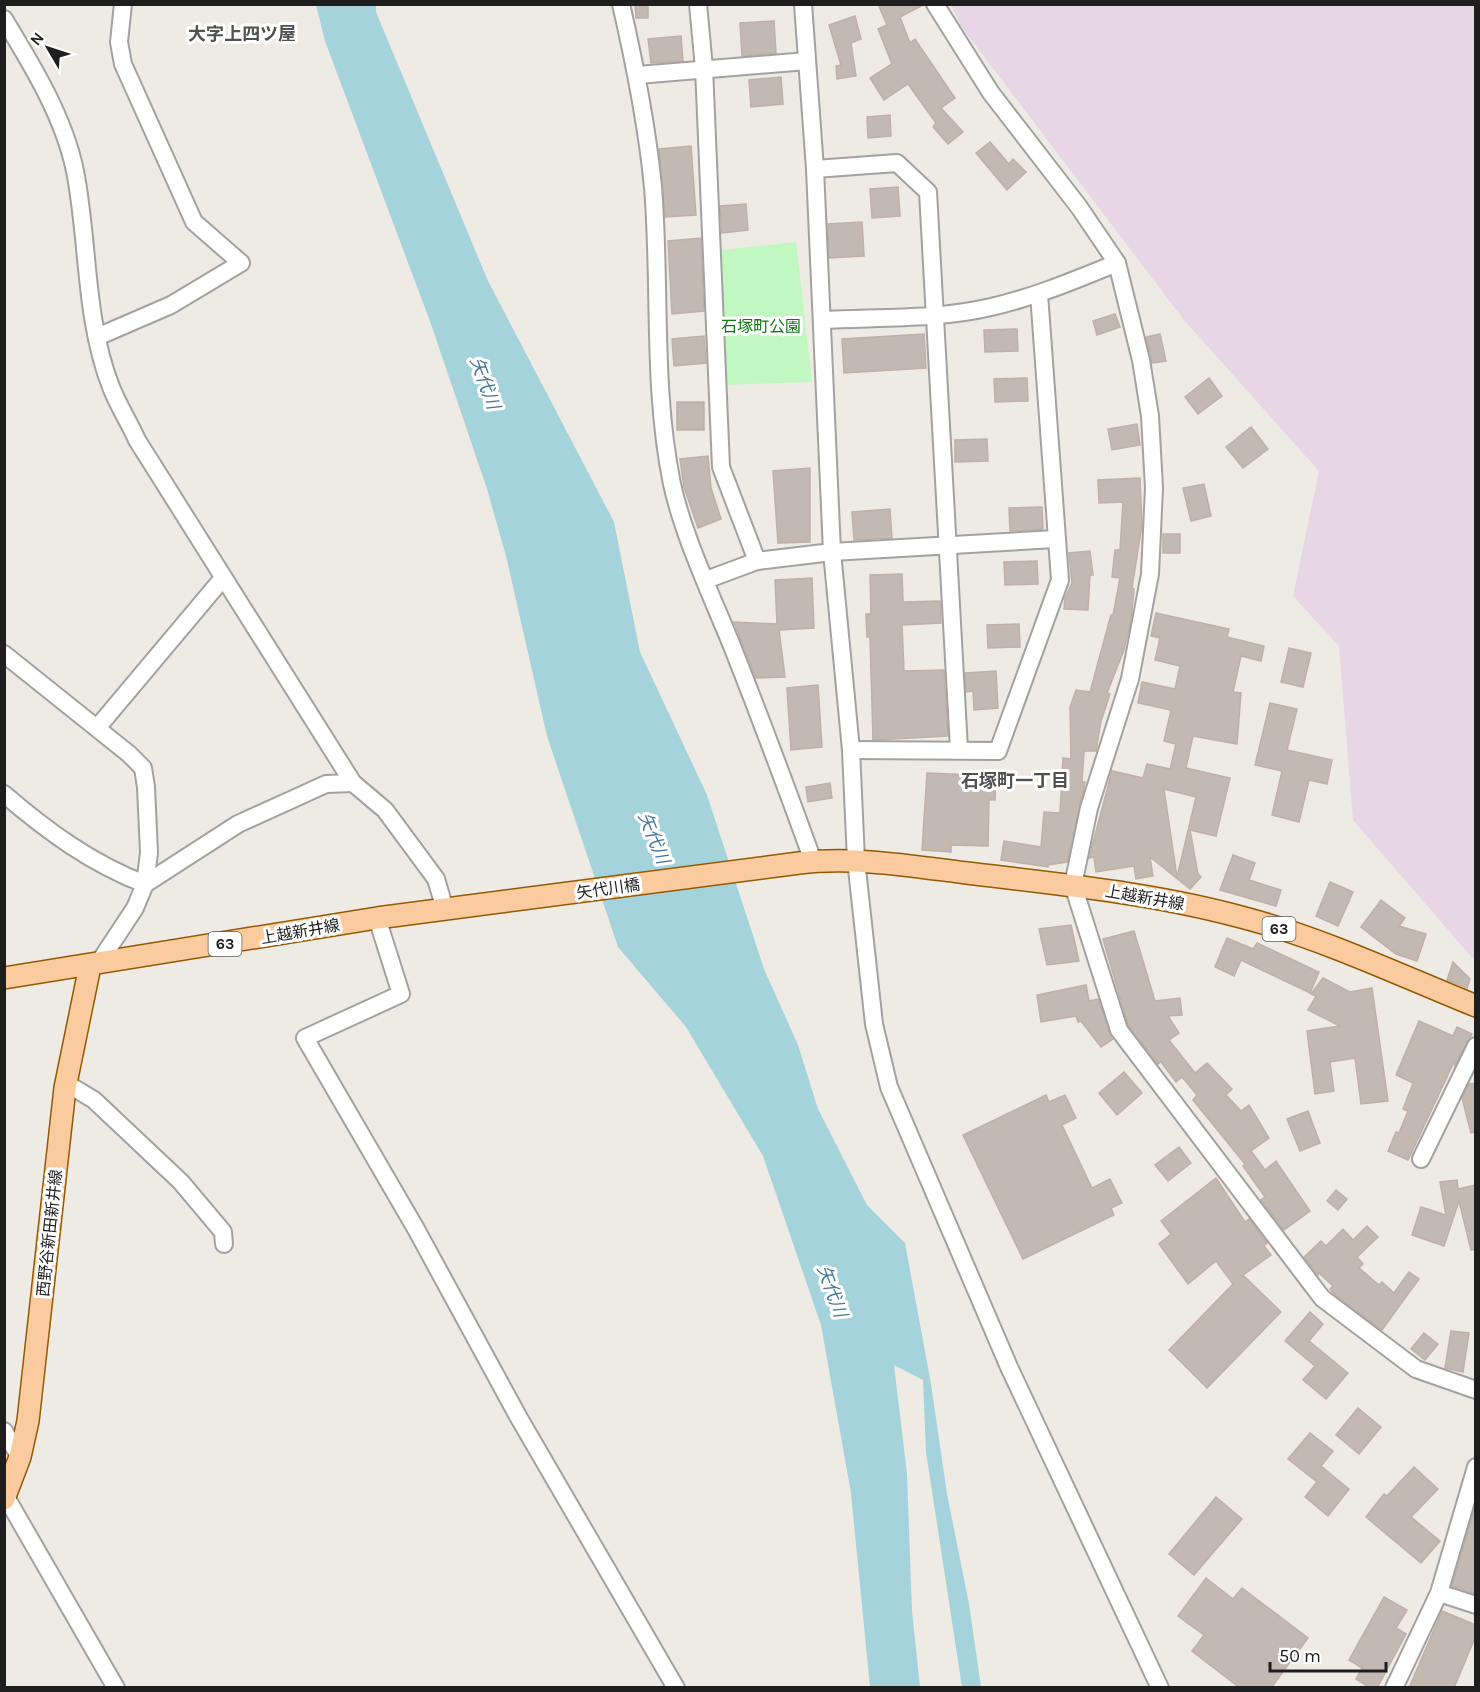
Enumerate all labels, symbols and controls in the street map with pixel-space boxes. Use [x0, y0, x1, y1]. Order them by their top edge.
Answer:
north arrow [18, 18, 78, 78]
district label: 大字上四ツ屋 [188, 23, 296, 45]
text: N [26, 28, 48, 49]
park label: 石塚町公園 [721, 317, 801, 336]
water label: 矢代川 [465, 354, 505, 414]
district label: 石塚町一丁目 [961, 770, 1069, 792]
water label: 矢代川 [634, 809, 675, 869]
street label: 矢代川橋 [575, 875, 641, 902]
street label: 上越新井線 [1104, 881, 1186, 914]
street label: 上越新井線 [259, 915, 341, 948]
road number: 63 [1262, 917, 1296, 941]
road number: 63 [208, 932, 242, 956]
street label: 西野谷新田新井線 [33, 1168, 66, 1298]
water label: 矢代川 [812, 1262, 852, 1322]
scale bar [1270, 1635, 1386, 1673]
text: 50 m [1279, 1645, 1321, 1667]

